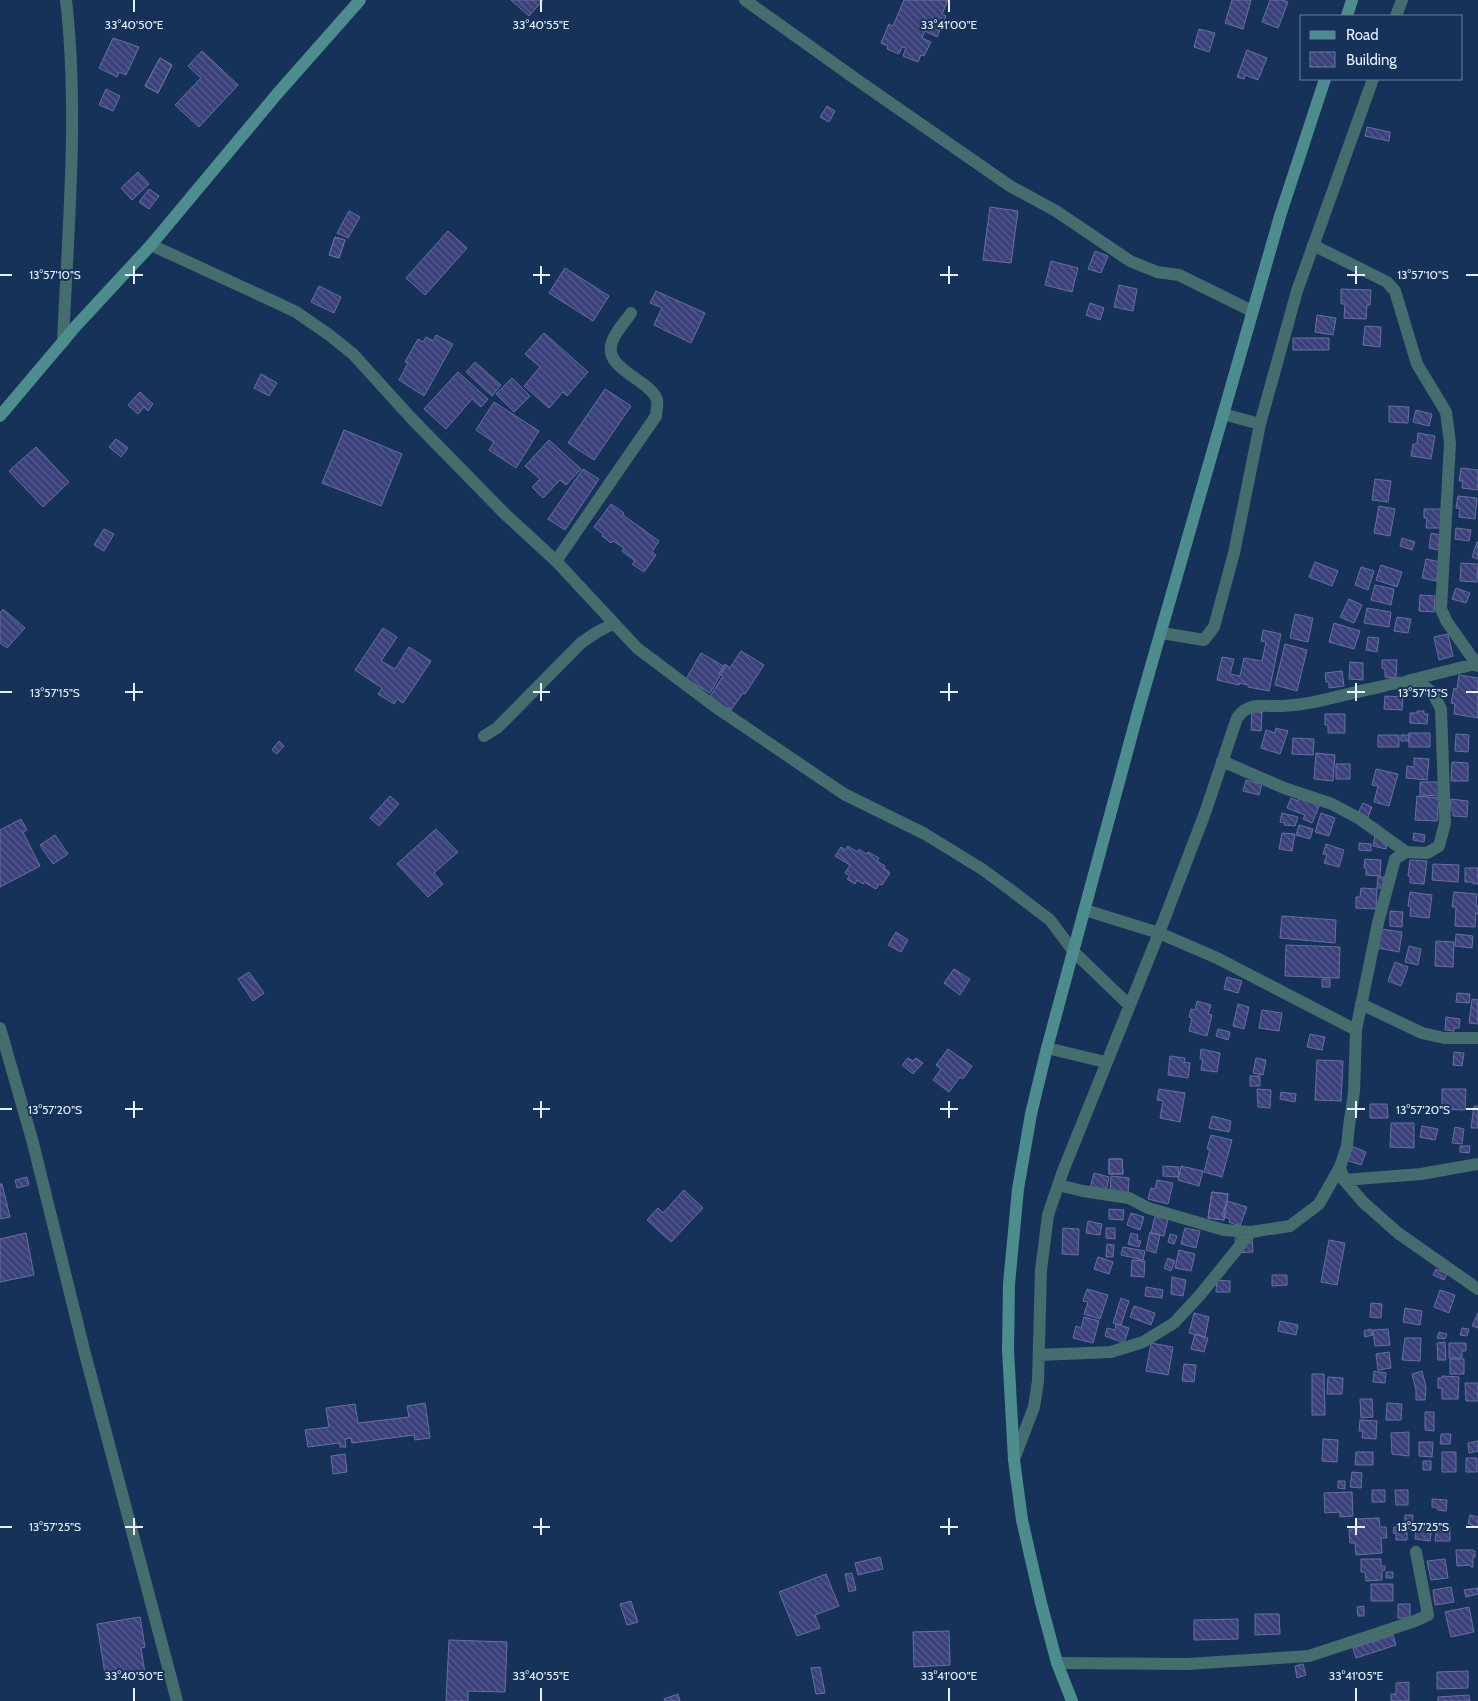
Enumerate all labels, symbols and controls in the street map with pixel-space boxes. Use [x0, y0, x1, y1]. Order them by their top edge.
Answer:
legend [1300, 15, 1463, 80]
text: 33°40'50"E [105, 17, 164, 32]
text: 33°40'55"E [512, 17, 570, 32]
text: 33°41'00"E [921, 17, 978, 32]
text: Road [1346, 26, 1379, 44]
text: Building [1346, 51, 1397, 69]
text: 13°57'10"S [29, 267, 81, 282]
text: 13°57'10"S [1397, 267, 1449, 282]
text: 13°57'15"S [30, 685, 80, 700]
text: 13°57'15"S [1398, 685, 1448, 700]
text: 13°57'20"S [28, 1102, 82, 1117]
text: 13°57'20"S [1396, 1102, 1450, 1117]
text: 13°57'25"S [29, 1519, 81, 1534]
text: 13°57'25"S [1397, 1519, 1449, 1534]
text: 33°40'50"E [105, 1668, 164, 1683]
text: 33°40'55"E [512, 1668, 570, 1683]
text: 33°41'00"E [921, 1668, 978, 1683]
text: 33°41'05"E [1329, 1668, 1384, 1683]

